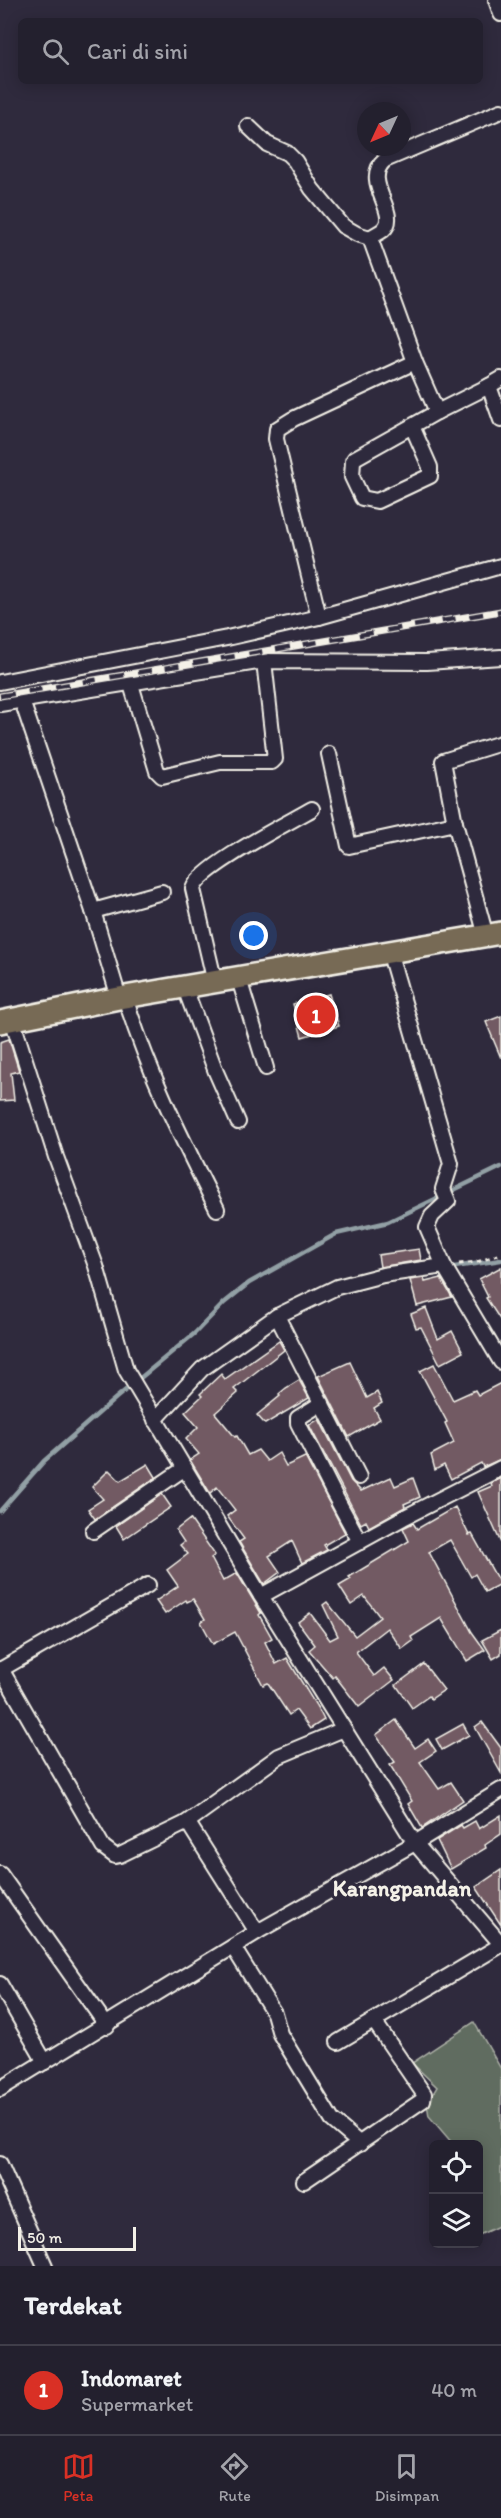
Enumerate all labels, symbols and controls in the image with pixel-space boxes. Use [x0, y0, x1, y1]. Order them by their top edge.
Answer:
search box [18, 18, 483, 84]
icon: search [39, 35, 72, 68]
text: Cari di sini [87, 38, 188, 65]
north arrow [357, 102, 411, 156]
your location [239, 921, 268, 950]
pin: 1 [296, 992, 336, 1038]
district label: Karangpandan [333, 1875, 472, 1902]
map controls [429, 2140, 483, 2248]
button: locate [429, 2140, 483, 2194]
button: layers [429, 2194, 483, 2248]
scale bar [18, 2224, 136, 2252]
text: 50 m [27, 2228, 62, 2247]
text: Terdekat [24, 2289, 122, 2321]
text: Indomaret [81, 2365, 182, 2392]
text: 1 [39, 2378, 48, 2402]
text: 40 m [431, 2378, 477, 2402]
text: Supermarket [81, 2392, 193, 2416]
tab: Peta [62, 2450, 95, 2505]
tab: Rute [218, 2450, 251, 2505]
tab: Disimpan [375, 2450, 439, 2505]

